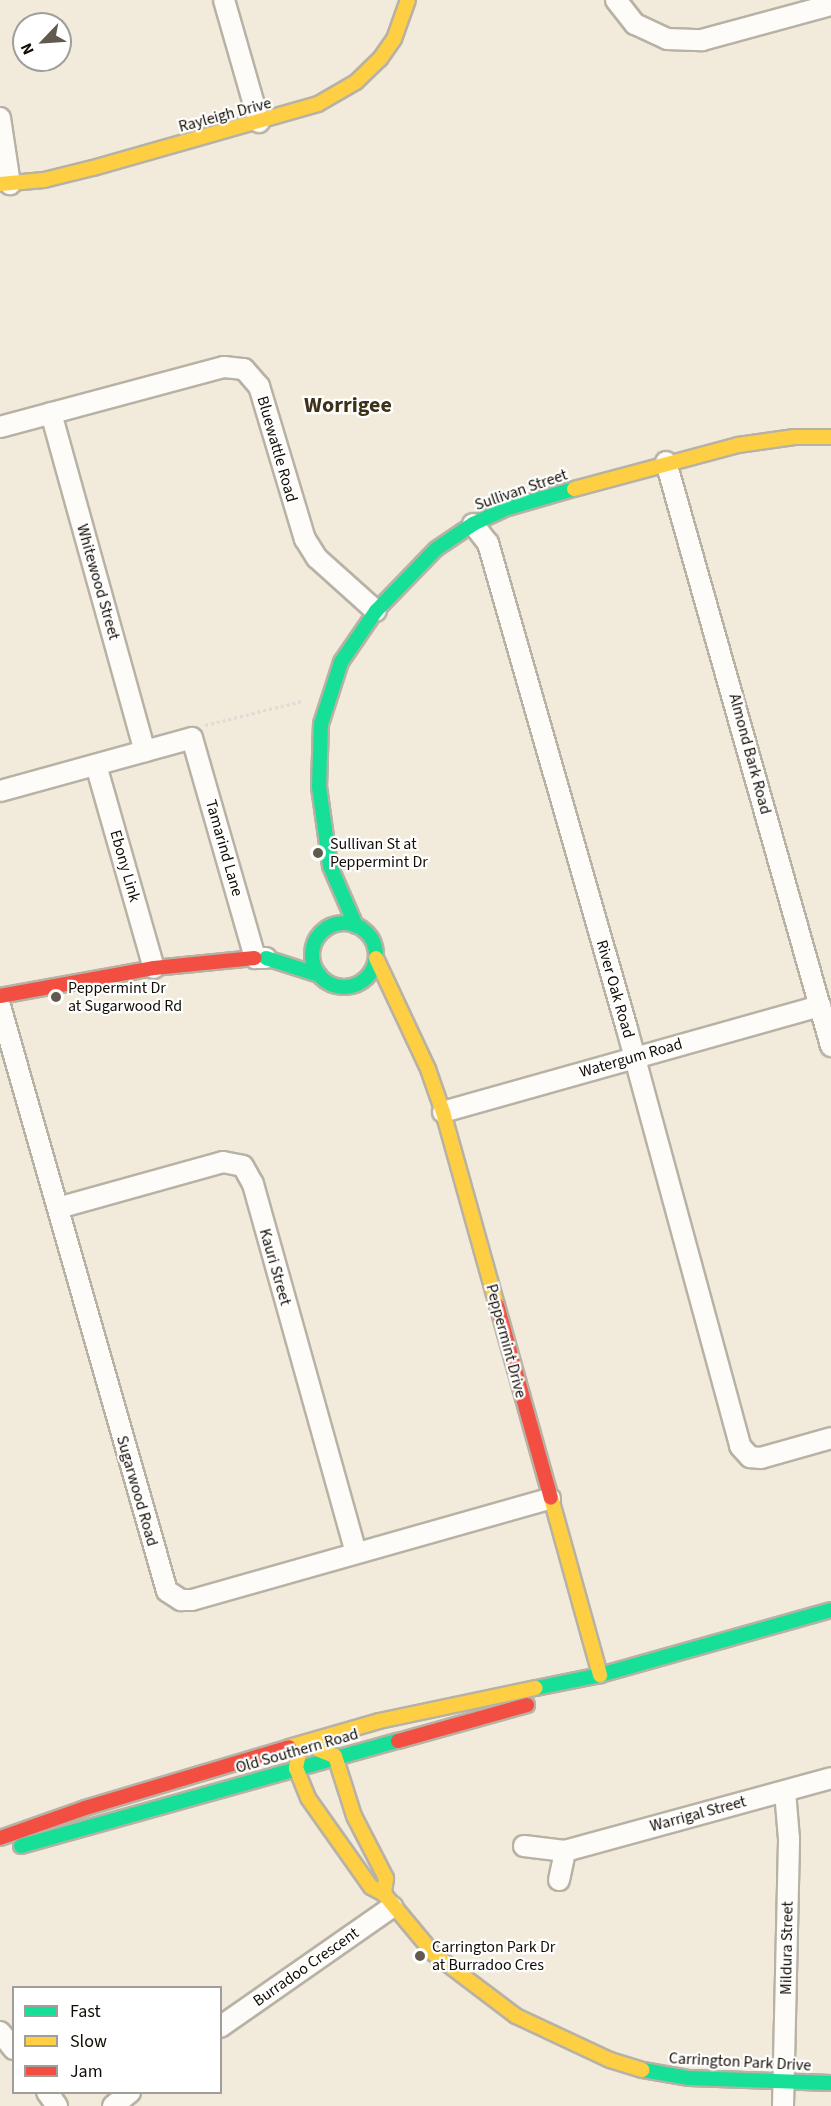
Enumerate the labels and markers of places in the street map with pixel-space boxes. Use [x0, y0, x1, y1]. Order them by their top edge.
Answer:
place label: Sullivan St at Peppermint Dr [330, 834, 428, 872]
marker: Sullivan St at Peppermint Dr [311, 846, 325, 860]
place label: Peppermint Dr at Sugarwood Rd [68, 978, 182, 1016]
marker: Peppermint Dr at Sugarwood Rd [49, 990, 63, 1004]
place label: Carrington Park Dr at Burradoo Cres [432, 1937, 555, 1975]
marker: Carrington Park Dr at Burradoo Cres [413, 1949, 427, 1963]

